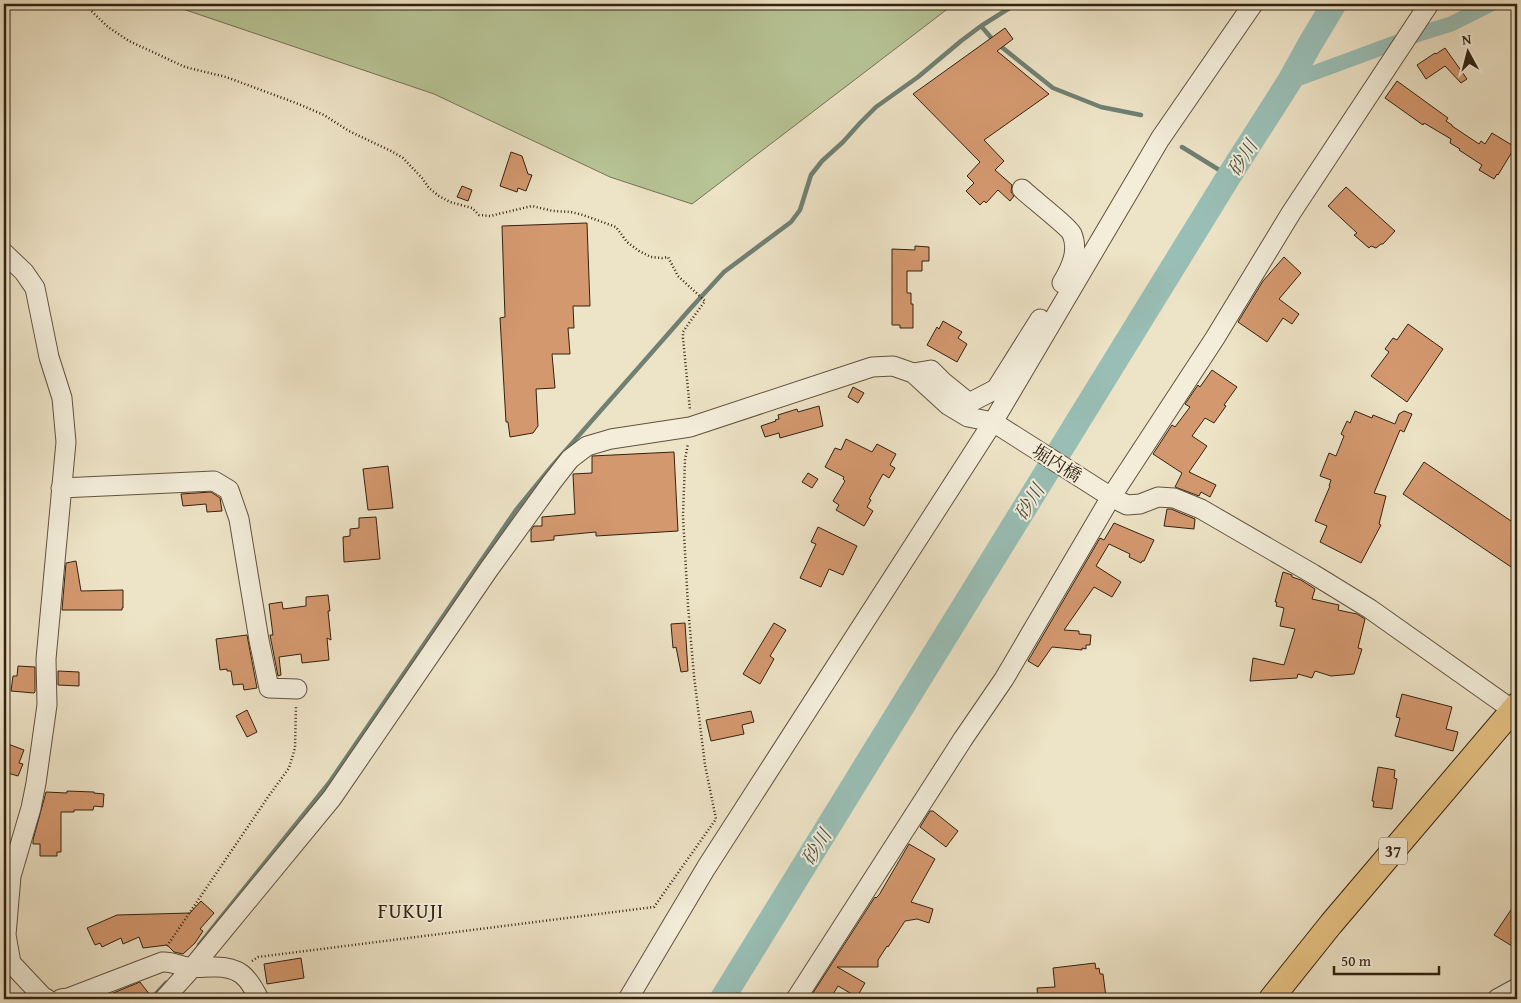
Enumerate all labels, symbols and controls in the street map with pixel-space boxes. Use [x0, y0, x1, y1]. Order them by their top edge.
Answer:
north arrow [1444, 28, 1494, 78]
text: N [1461, 29, 1473, 50]
water label: 砂川 [1220, 133, 1265, 182]
street label: 堀内橋 [1027, 437, 1087, 489]
water label: 砂川 [1007, 477, 1052, 526]
water label: 砂川 [794, 822, 839, 871]
road number: 37 [1379, 838, 1407, 864]
district label: FUKUJI [378, 896, 444, 925]
scale bar [1334, 943, 1438, 975]
text: 50 m [1341, 950, 1372, 971]

